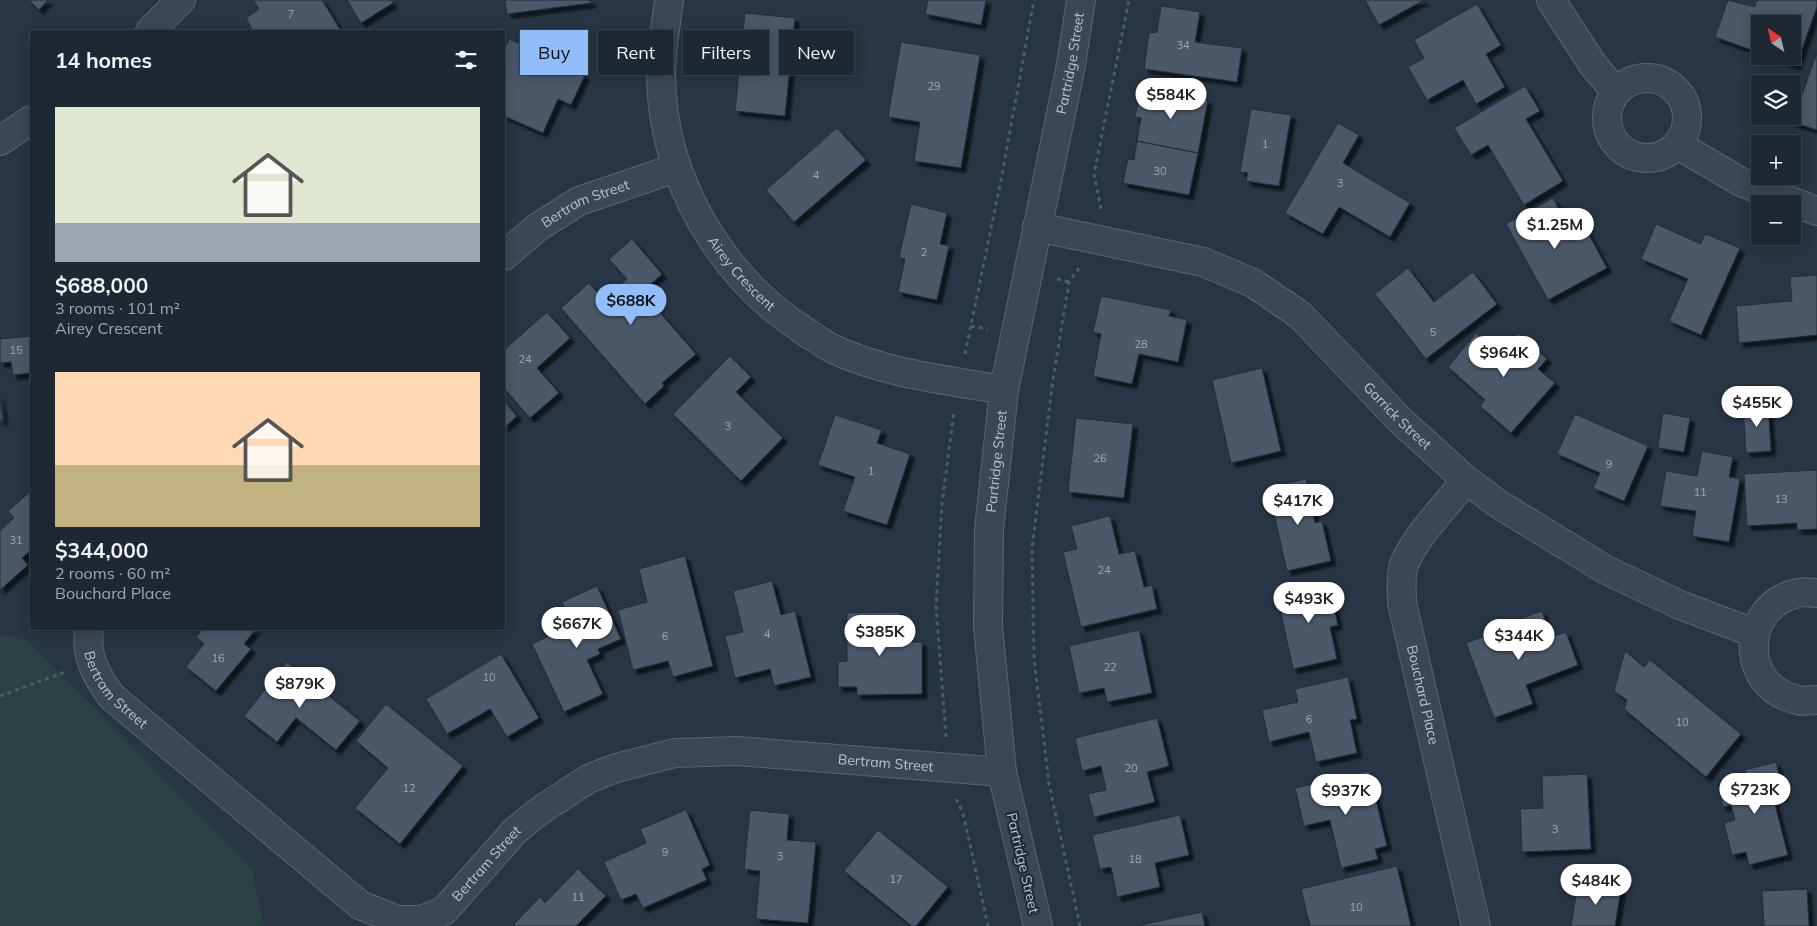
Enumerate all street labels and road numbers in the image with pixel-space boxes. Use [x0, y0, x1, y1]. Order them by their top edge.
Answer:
street label: Partridge Street [1052, 11, 1088, 116]
street label: Bertram Street [538, 176, 632, 232]
street label: Airey Crescent [704, 233, 779, 315]
street label: Garrick Street [1360, 378, 1435, 453]
street label: Partridge Street [982, 409, 1011, 513]
street label: Bouchard Place [1403, 643, 1443, 746]
street label: Bertram Street [80, 649, 151, 732]
street label: Bertram Street [837, 750, 934, 776]
street label: Partridge Street [1003, 811, 1043, 915]
street label: Bertram Street [448, 821, 524, 905]

